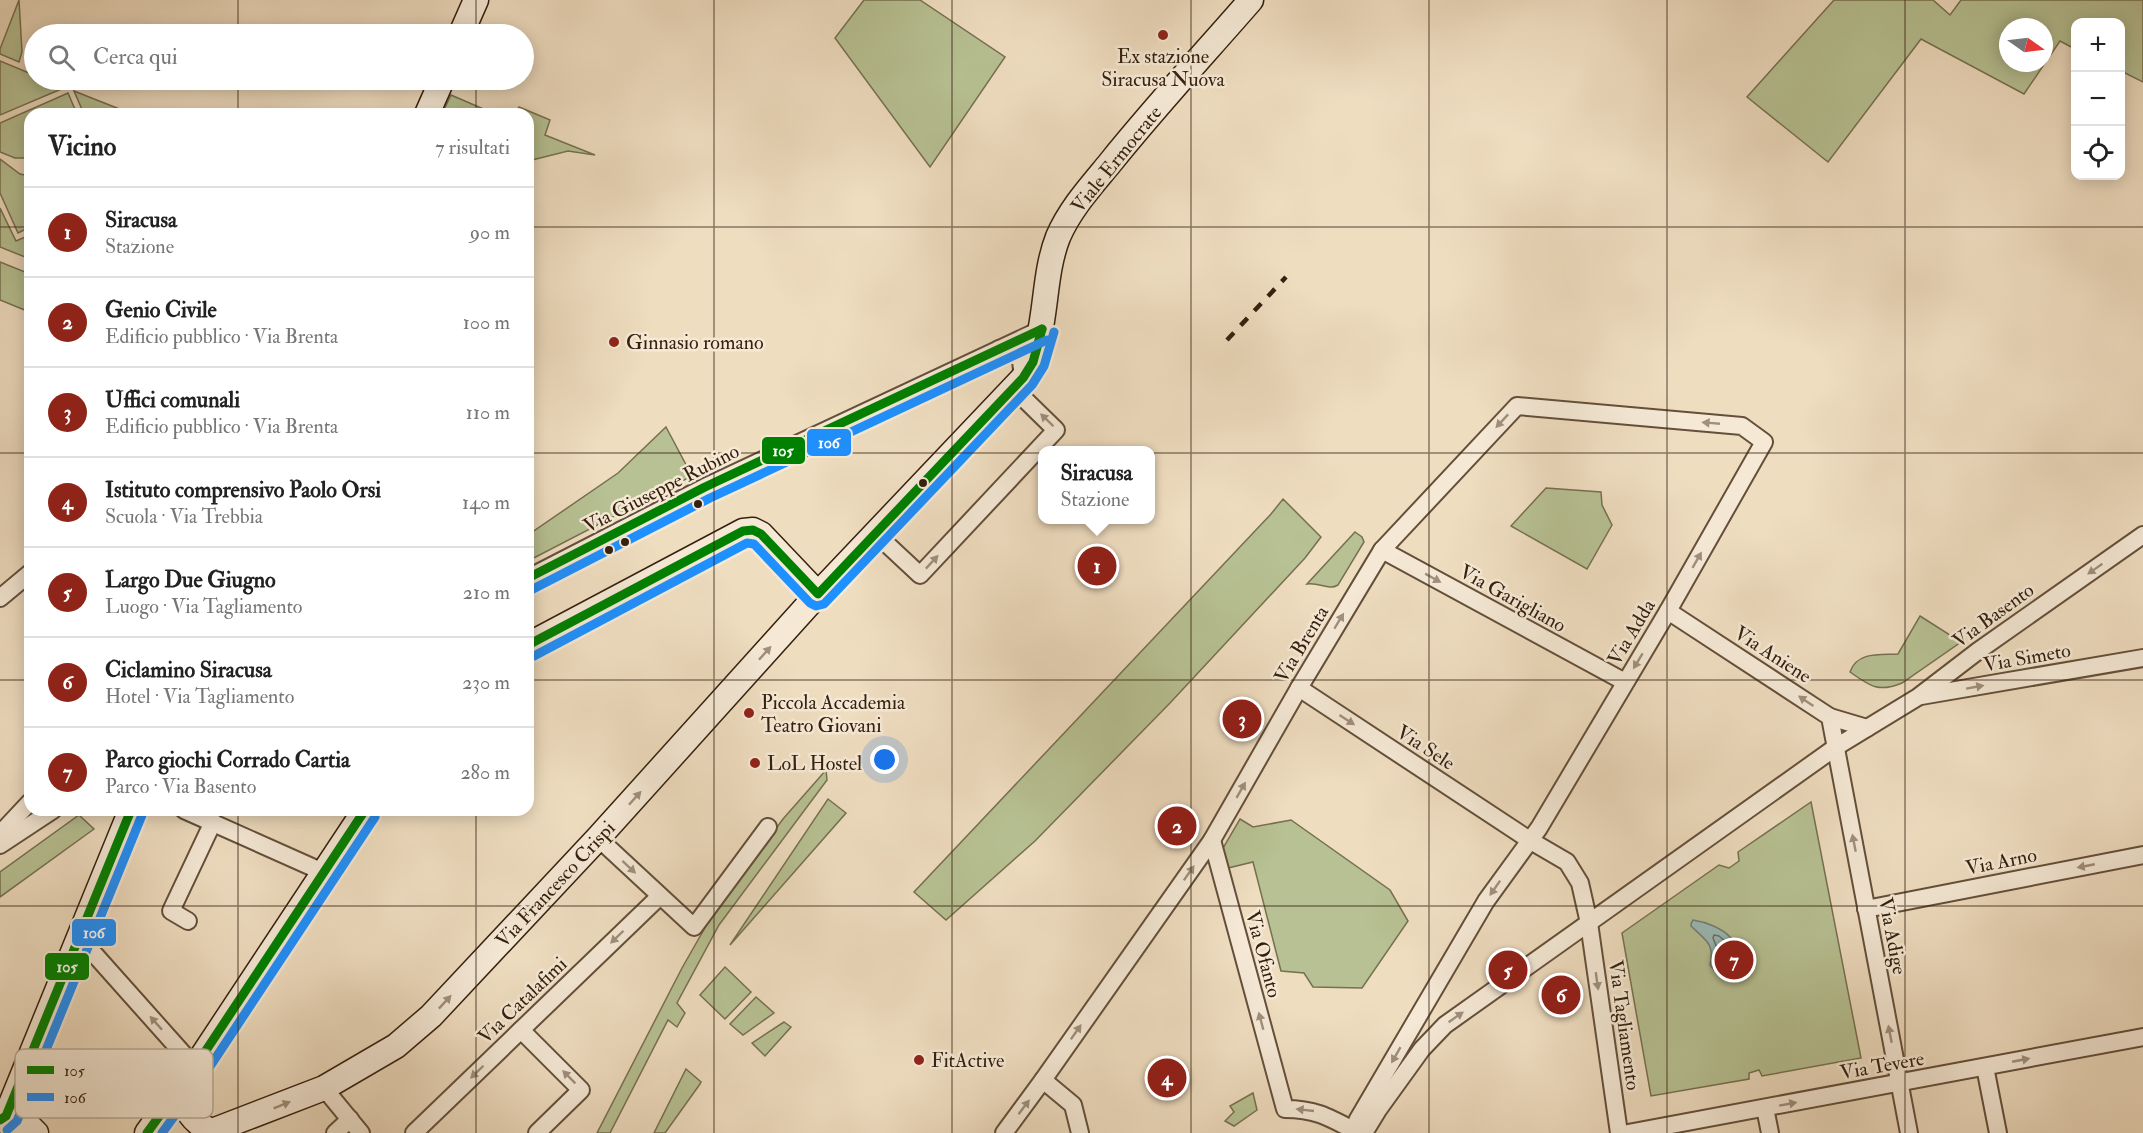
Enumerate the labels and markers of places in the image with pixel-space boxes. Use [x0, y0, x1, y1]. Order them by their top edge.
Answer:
marker: Ex stazione Siracusa Nuova [1156, 28, 1170, 42]
place label: Ex stazione Siracusa Nuova [1101, 44, 1226, 92]
place label: Ginnasio romano [626, 330, 764, 355]
marker: Ginnasio romano [607, 335, 621, 349]
unlabelled marker [917, 477, 929, 489]
unlabelled marker [692, 498, 704, 510]
unlabelled marker [619, 536, 631, 548]
unlabelled marker [603, 544, 615, 556]
pin: 1 [1078, 544, 1116, 588]
place label: Piccola Accademia Teatro Giovani [761, 690, 906, 738]
pin: 3 [1222, 696, 1262, 742]
marker: Piccola Accademia Teatro Giovani [742, 706, 756, 720]
place label: LoL Hostel [767, 751, 862, 776]
marker: LoL Hostel [748, 756, 762, 770]
pin: 2 [1158, 804, 1196, 848]
pin: 7 [1714, 938, 1754, 982]
pin: 5 [1488, 948, 1528, 992]
pin: 6 [1542, 972, 1580, 1018]
place label: FitActive [931, 1048, 1004, 1073]
marker: FitActive [912, 1053, 926, 1067]
pin: 4 [1148, 1056, 1186, 1100]

